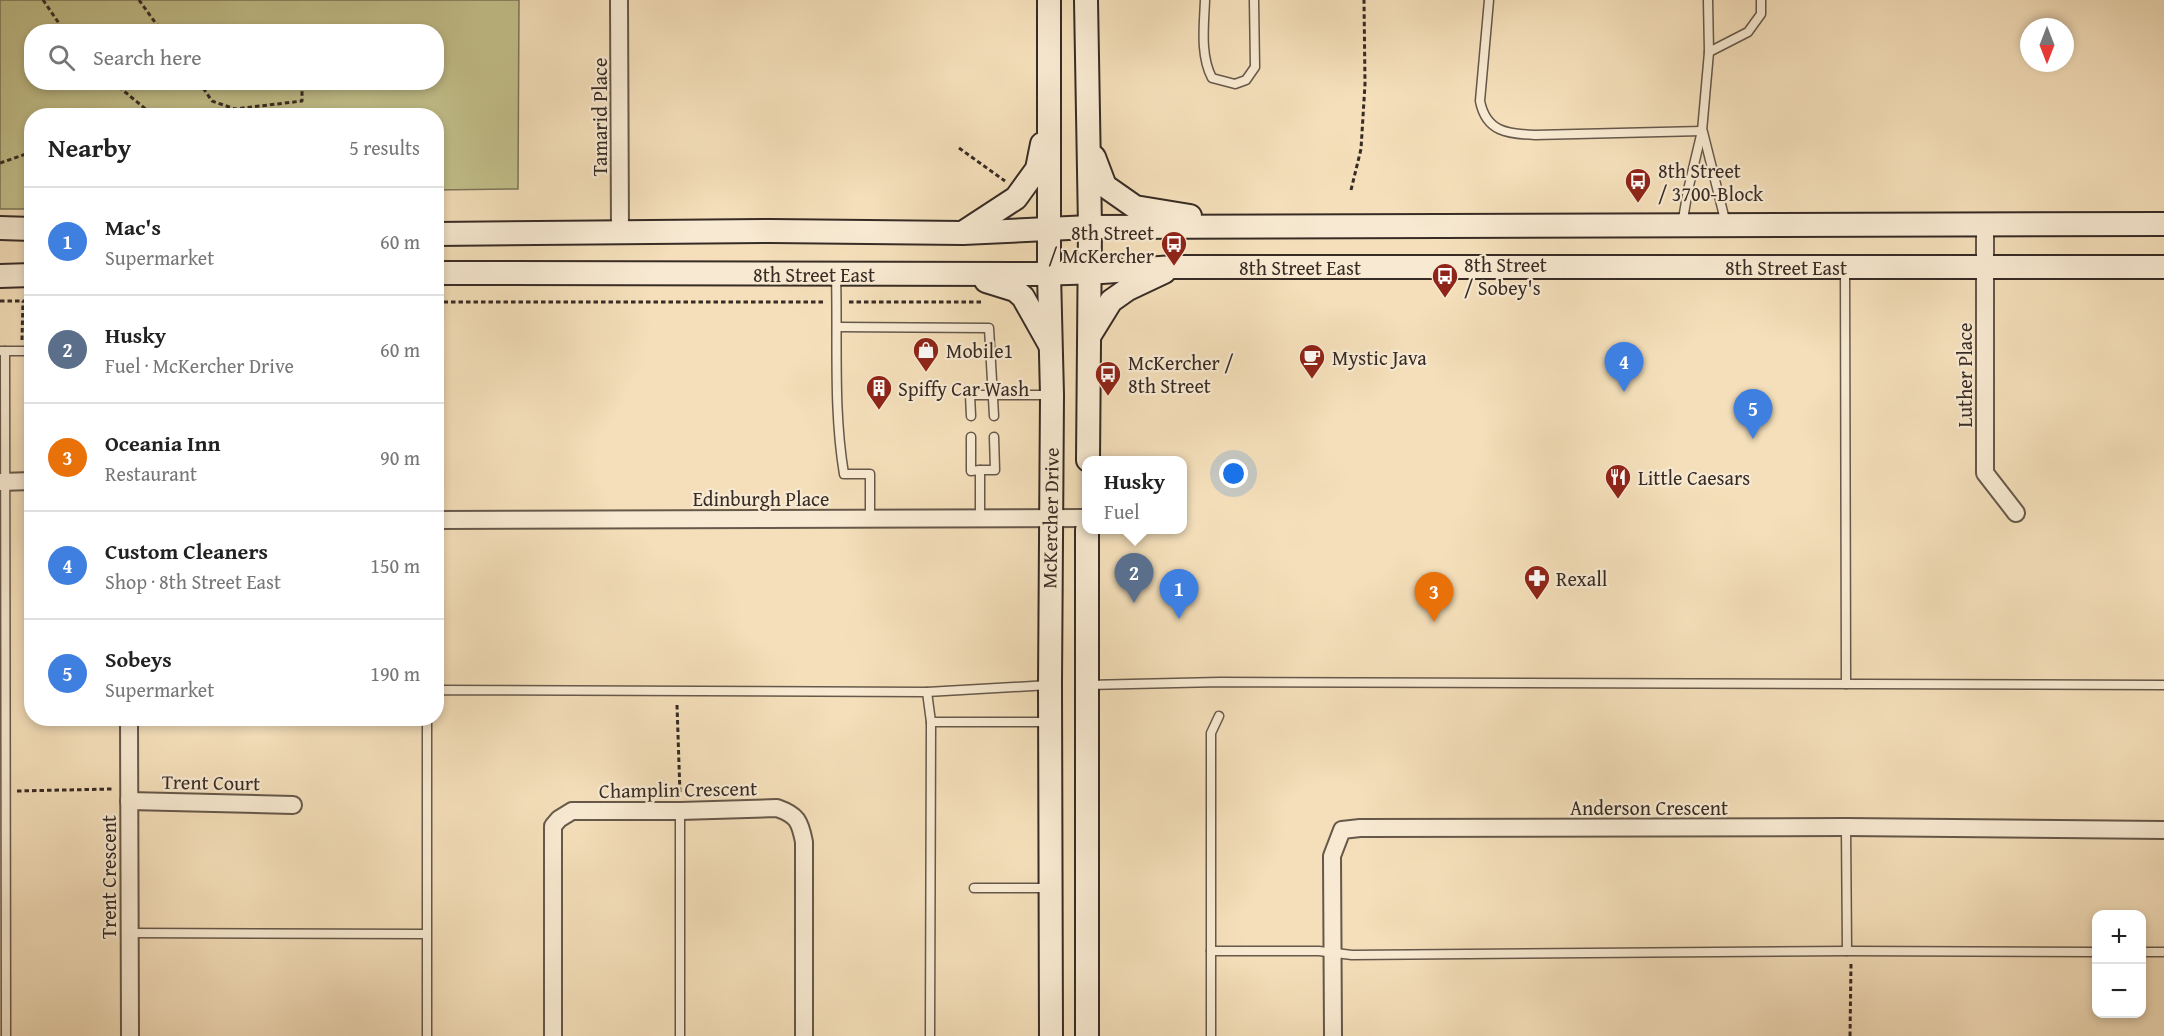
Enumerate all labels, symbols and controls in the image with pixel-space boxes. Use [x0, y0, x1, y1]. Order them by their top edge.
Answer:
north arrow [2020, 18, 2074, 72]
search box [24, 24, 444, 90]
icon: search [45, 41, 78, 74]
text: Search here [93, 41, 202, 73]
street label: Tamarid Place [585, 58, 614, 176]
text: Nearby [48, 128, 131, 167]
text: 5 results [349, 133, 420, 162]
place label: 8th Street / 3700-Block [1658, 156, 1764, 208]
bus stop icon: 8th Street / 3700-Block [1623, 166, 1653, 204]
text: Mac's [105, 211, 161, 243]
place label: 8th Street / McKercher [1048, 218, 1154, 270]
text: 1 [62, 227, 73, 256]
text: 60 m [380, 227, 420, 256]
bus stop icon: 8th Street / McKercher [1159, 229, 1189, 267]
text: Supermarket [105, 243, 214, 272]
place label: 8th Street / Sobey's [1464, 250, 1547, 302]
street label: 8th Street East [1239, 253, 1361, 282]
street label: 8th Street East [1725, 253, 1847, 282]
street label: 8th Street East [753, 260, 875, 289]
bus stop icon: 8th Street / Sobey's [1430, 261, 1460, 299]
text: Husky [105, 319, 166, 351]
street label: Luther Place [1950, 323, 1979, 427]
text: 2 [62, 335, 73, 364]
text: 60 m [380, 335, 420, 364]
shop icon: Mobile1 [911, 335, 941, 373]
place label: Mobile1 [946, 336, 1013, 365]
cafe icon: Mystic Java [1297, 342, 1327, 380]
pin: 4 [1604, 342, 1644, 392]
place label: Mystic Java [1332, 343, 1427, 372]
place label: McKercher / 8th Street [1128, 348, 1234, 400]
text: Fuel · McKercher Drive [105, 351, 294, 380]
bus stop icon: McKercher / 8th Street [1093, 359, 1123, 397]
building icon: Spiffy Car Wash [864, 373, 894, 411]
place label: Spiffy Car Wash [898, 374, 1029, 403]
pin: 5 [1734, 390, 1772, 439]
text: Oceania Inn [105, 427, 220, 459]
text: 3 [62, 443, 73, 472]
text: 90 m [380, 443, 420, 472]
street label: McKercher Drive [1034, 447, 1066, 589]
popup [1082, 456, 1187, 534]
text: Restaurant [105, 459, 197, 488]
your location [1219, 459, 1248, 488]
restaurant icon: Little Caesars [1603, 462, 1633, 500]
place label: Little Caesars [1638, 463, 1750, 492]
text: Husky [1104, 465, 1165, 497]
street label: Edinburgh Place [693, 484, 829, 513]
text: Fuel [1104, 497, 1140, 526]
text: Custom Cleaners [105, 535, 268, 567]
text: 4 [62, 551, 73, 580]
text: 150 m [370, 551, 420, 580]
pin: 2 [1114, 554, 1154, 603]
pharmacy icon: Rexall [1522, 563, 1552, 601]
place label: Rexall [1556, 564, 1608, 593]
text: Shop · 8th Street East [105, 567, 281, 596]
pin: 1 [1160, 570, 1198, 619]
pin: 3 [1414, 572, 1454, 622]
text: Sobeys [105, 643, 172, 675]
text: 5 [62, 659, 73, 688]
text: 190 m [370, 659, 420, 688]
text: Supermarket [105, 675, 214, 704]
street label: Trent Court [162, 767, 260, 797]
street label: Champlin Crescent [599, 773, 757, 805]
street label: Anderson Crescent [1570, 793, 1728, 822]
street label: Trent Crescent [94, 815, 123, 939]
map controls [2092, 910, 2146, 1018]
button: + [2092, 910, 2146, 964]
button: − [2092, 964, 2146, 1018]

